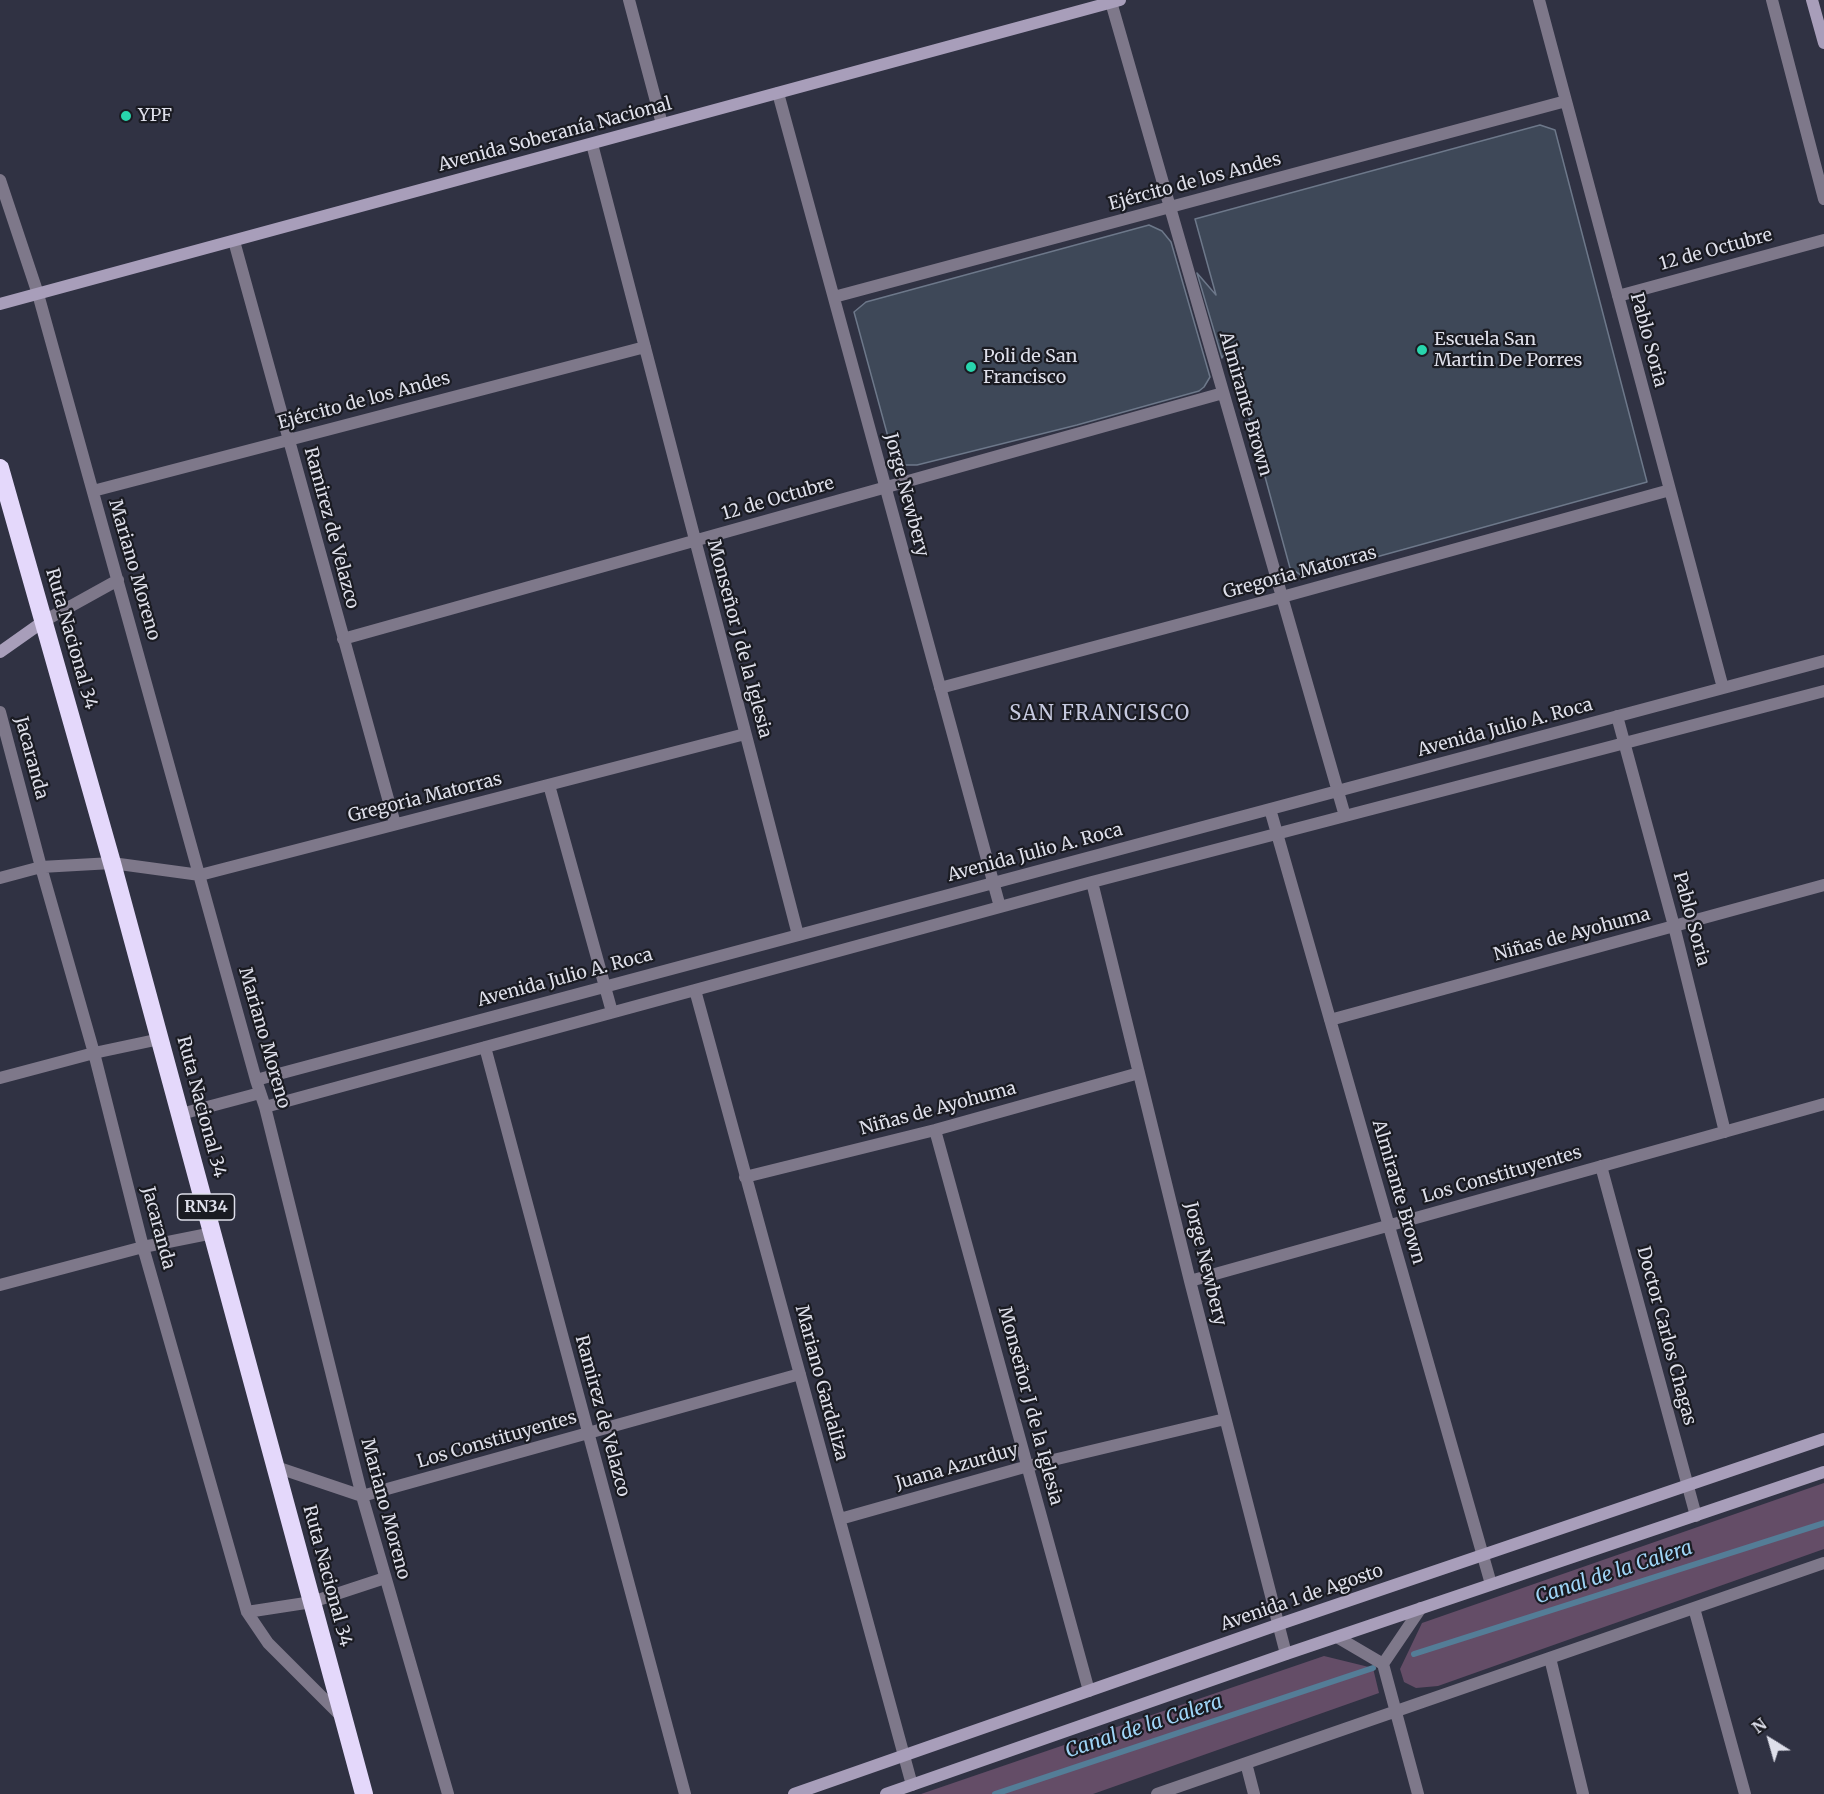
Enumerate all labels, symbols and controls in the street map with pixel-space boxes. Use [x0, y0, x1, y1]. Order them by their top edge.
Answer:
street label: Avenida Soberanía Nacional [436, 93, 674, 177]
place label: YPF [138, 105, 172, 127]
marker: YPF [119, 109, 133, 123]
street label: Ejército de los Andes [1106, 149, 1284, 215]
street label: 12 de Octubre [1657, 225, 1775, 275]
street label: Pablo Soria [1625, 291, 1671, 389]
street label: Almirante Brown [1214, 329, 1276, 479]
place label: Escuela San Martin De Porres [1434, 329, 1582, 372]
marker: Escuela San Martin De Porres [1415, 343, 1429, 357]
place label: Poli de San Francisco [983, 346, 1078, 388]
marker: Poli de San Francisco [964, 360, 978, 374]
street label: Ejército de los Andes [275, 368, 453, 434]
street label: Jorge Newbery [879, 431, 933, 559]
street label: Ramirez de Velazco [299, 445, 363, 611]
street label: 12 de Octubre [719, 473, 837, 525]
street label: Mariano Moreno [104, 497, 164, 643]
street label: Monseñor J de la Iglesia [702, 537, 776, 741]
street label: Gregoria Matorras [1221, 542, 1379, 604]
street label: Ruta Nacional 34 [41, 566, 101, 712]
street label: Avenida Julio A. Roca [1415, 694, 1595, 762]
district label: SAN FRANCISCO [1009, 702, 1191, 726]
street label: Jacaranda [10, 714, 52, 802]
street label: Gregoria Matorras [346, 768, 504, 828]
street label: Avenida Julio A. Roca [945, 819, 1125, 887]
street label: Pablo Soria [1668, 870, 1714, 968]
street label: Niñas de Ayohuma [1491, 904, 1653, 966]
street label: Avenida Julio A. Roca [475, 944, 655, 1012]
street label: Mariano Moreno [234, 965, 294, 1111]
street label: Ruta Nacional 34 [172, 1034, 230, 1180]
street label: Niñas de Ayohuma [857, 1078, 1019, 1140]
street label: Almirante Brown [1367, 1117, 1429, 1267]
street label: Los Constituyentes [1420, 1142, 1584, 1208]
street label: Jacaranda [137, 1184, 179, 1272]
road number: RN34 [178, 1194, 234, 1220]
street label: Jorge Newbery [1179, 1200, 1231, 1328]
street label: Doctor Carlos Chagas [1632, 1244, 1700, 1428]
street label: Mariano Gardaliza [790, 1303, 852, 1463]
street label: Monseñor J de la Iglesia [993, 1304, 1067, 1508]
street label: Ramirez de Velazco [570, 1333, 634, 1499]
street label: Los Constituyentes [415, 1407, 579, 1473]
street label: Mariano Moreno [356, 1436, 414, 1582]
street label: Juana Azurduy [893, 1439, 1021, 1495]
street label: Ruta Nacional 34 [298, 1503, 356, 1649]
water label: Canal de la Calera [1532, 1536, 1696, 1610]
street label: Avenida 1 de Agosto [1218, 1560, 1386, 1636]
water label: Canal de la Calera [1062, 1690, 1226, 1764]
north arrow [1740, 1710, 1800, 1770]
text: N [1748, 1714, 1770, 1737]

